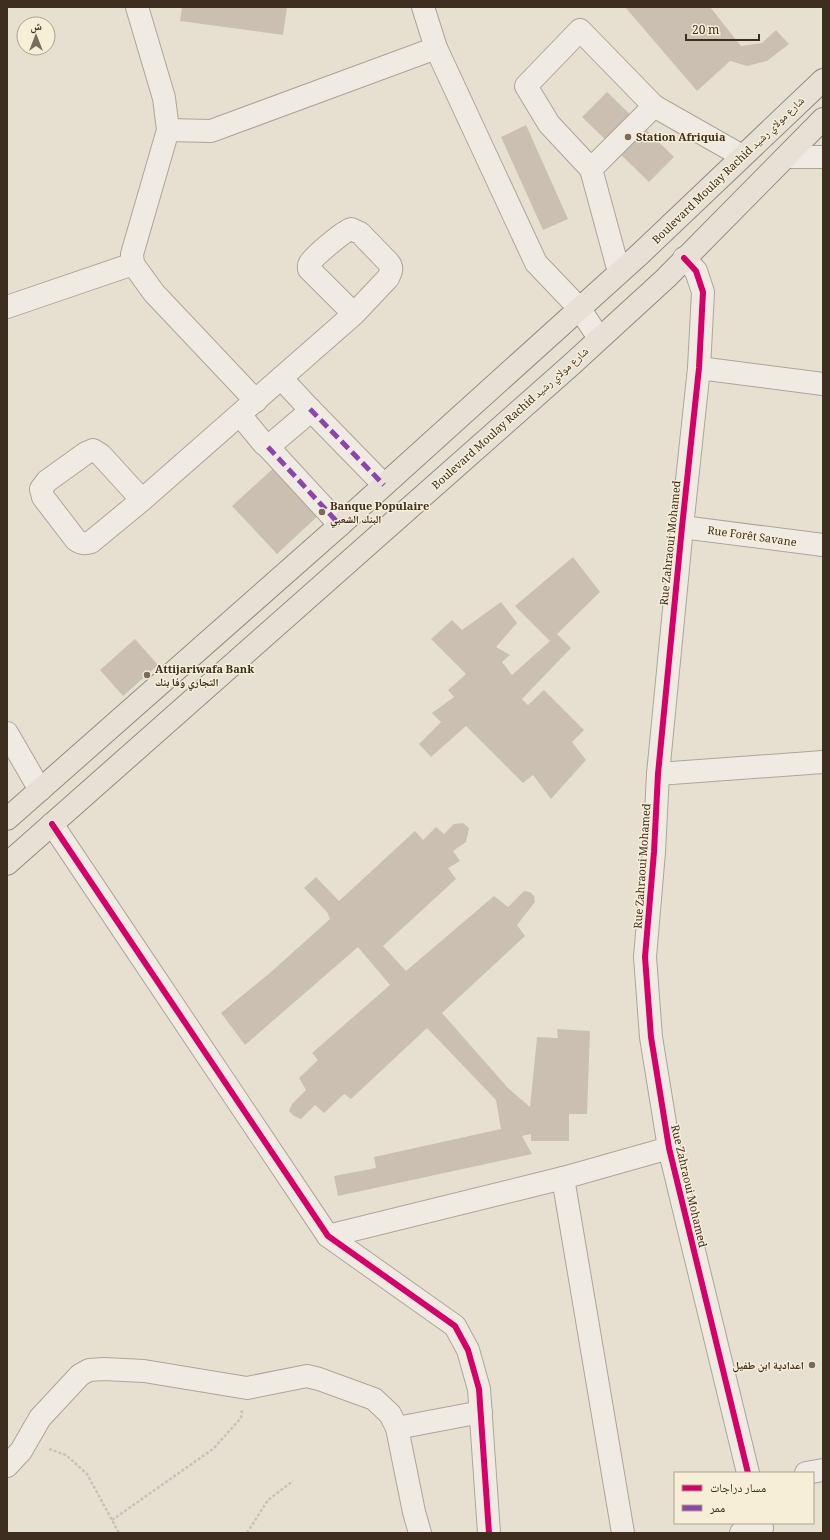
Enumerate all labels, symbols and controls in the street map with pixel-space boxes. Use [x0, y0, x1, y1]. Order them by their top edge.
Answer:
north arrow [16, 16, 56, 56]
scale bar [686, 16, 759, 42]
text: ش [30, 18, 42, 37]
text: 20 m [692, 21, 719, 42]
street label: Boulevard Moulay Rachid شارع مولاي رشيد [648, 93, 810, 249]
place label: Station Afriquia [636, 129, 726, 148]
marker: Station Afriquia [623, 132, 633, 142]
street label: Boulevard Moulay Rachid شارع مولاي رشيد [428, 343, 594, 495]
street label: Rue Zahraoui Mohamed [655, 480, 688, 607]
place label: Banque Populaire البنك الشعبي [330, 498, 429, 530]
marker: Banque Populaire البنك الشعبي [317, 507, 327, 517]
street label: Rue Forêt Savane [706, 522, 798, 553]
place label: Attijariwafa Bank التجاري وفا بنك [155, 661, 254, 693]
marker: Attijariwafa Bank التجاري وفا بنك [142, 670, 152, 680]
street label: Rue Zahraoui Mohamed [630, 803, 657, 929]
street label: Rue Zahraoui Mohamed [664, 1123, 711, 1250]
place label: اعدادية ابن طفيل [733, 1357, 804, 1376]
marker: اعدادية ابن طفيل [807, 1360, 817, 1370]
legend [674, 1472, 814, 1524]
text: مسار دراجات [710, 1479, 766, 1500]
text: ممر [709, 1499, 725, 1520]

